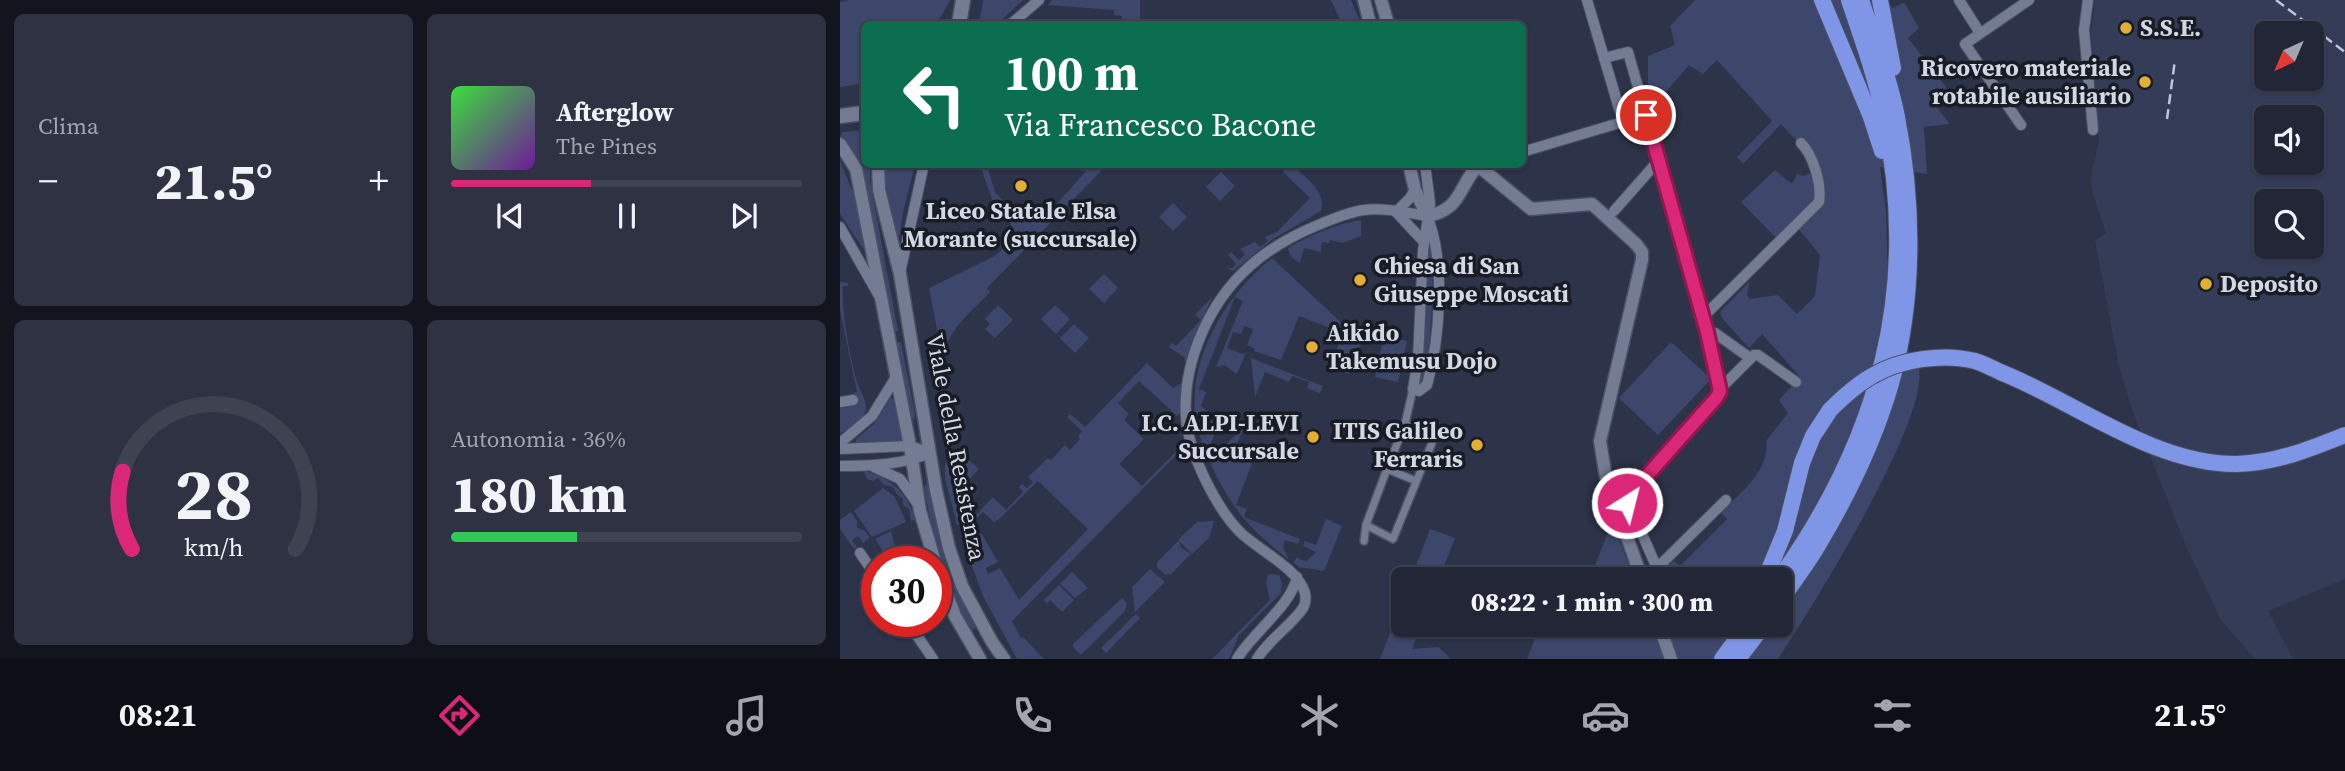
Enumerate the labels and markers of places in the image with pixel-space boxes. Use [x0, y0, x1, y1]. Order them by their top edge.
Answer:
place label: S.S.E. [2140, 11, 2201, 44]
marker: S.S.E. [2118, 20, 2134, 36]
place label: Ricovero materiale rotabile ausiliario [1920, 51, 2131, 112]
marker: Ricovero materiale rotabile ausiliario [2137, 74, 2153, 90]
pin [1616, 85, 1676, 145]
marker: Liceo Statale Elsa Morante (succursale) [1013, 178, 1029, 194]
place label: Liceo Statale Elsa Morante (succursale) [904, 194, 1138, 255]
place label: Chiesa di San Giuseppe Moscati [1374, 249, 1569, 310]
place label: Deposito [2220, 267, 2318, 300]
marker: Chiesa di San Giuseppe Moscati [1352, 272, 1368, 288]
marker: Deposito [2198, 276, 2214, 292]
place label: Aikido Takemusu Dojo [1326, 316, 1497, 377]
marker: Aikido Takemusu Dojo [1304, 339, 1320, 355]
place label: I.C. ALPI-LEVI Succursale [1141, 406, 1299, 467]
place label: ITIS Galileo Ferraris [1333, 414, 1463, 475]
marker: I.C. ALPI-LEVI Succursale [1305, 429, 1321, 445]
marker: ITIS Galileo Ferraris [1469, 437, 1485, 453]

